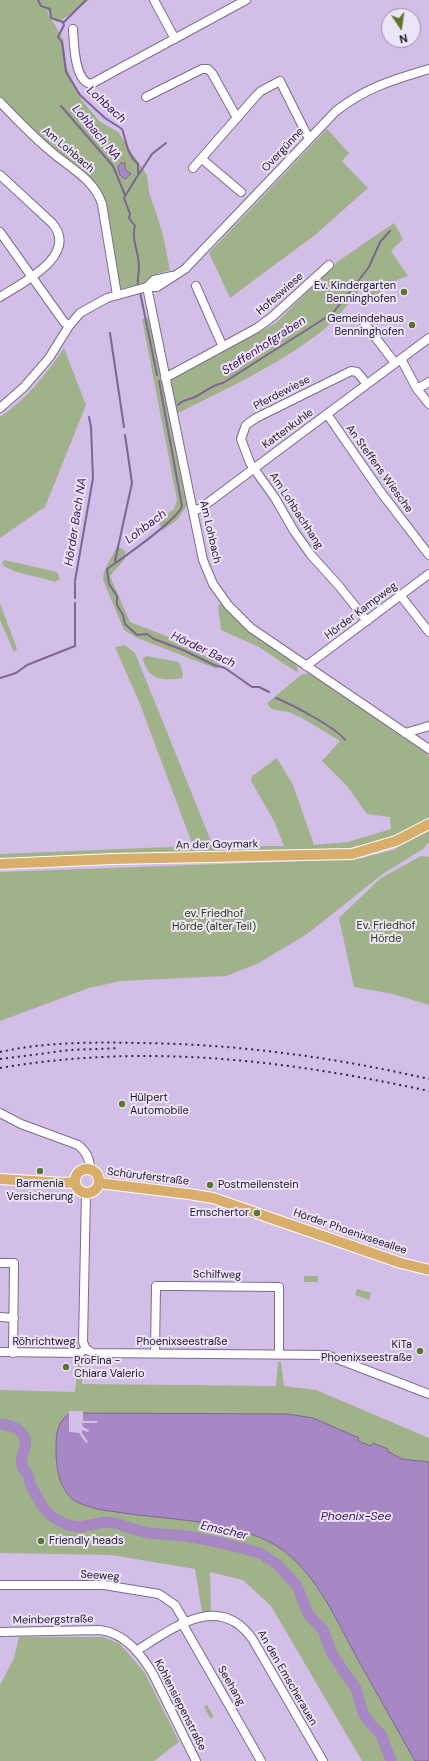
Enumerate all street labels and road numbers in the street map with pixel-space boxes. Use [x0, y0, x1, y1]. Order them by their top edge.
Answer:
street label: Am Lohbach [39, 124, 97, 176]
street label: Overgünne [259, 125, 307, 175]
street label: Hofeswiese [254, 270, 306, 318]
street label: Pferdewiese [251, 373, 313, 413]
street label: Kattenkuhle [260, 406, 316, 452]
street label: An Steffens Wiesche [343, 422, 415, 516]
street label: Am Lohbachhang [266, 470, 326, 552]
street label: Am Lohbach [196, 499, 224, 565]
street label: Hörder Kampweg [322, 579, 400, 643]
street label: An der Goymark [176, 838, 258, 852]
street label: Schüruferstraße [106, 1165, 190, 1189]
street label: Hörder Phoenixseeallee [291, 1206, 409, 1258]
street label: Schilfweg [193, 1268, 241, 1282]
street label: Röhrichtweg [12, 1335, 76, 1349]
street label: Phoenixseestraße [137, 1335, 227, 1349]
street label: Seeweg [80, 1568, 120, 1584]
street label: Meinbergstraße [13, 1613, 93, 1627]
street label: An den Emscherauen [254, 1628, 320, 1728]
street label: Kohlensiepenstraße [151, 1657, 209, 1753]
street label: Seehang [214, 1664, 248, 1708]

